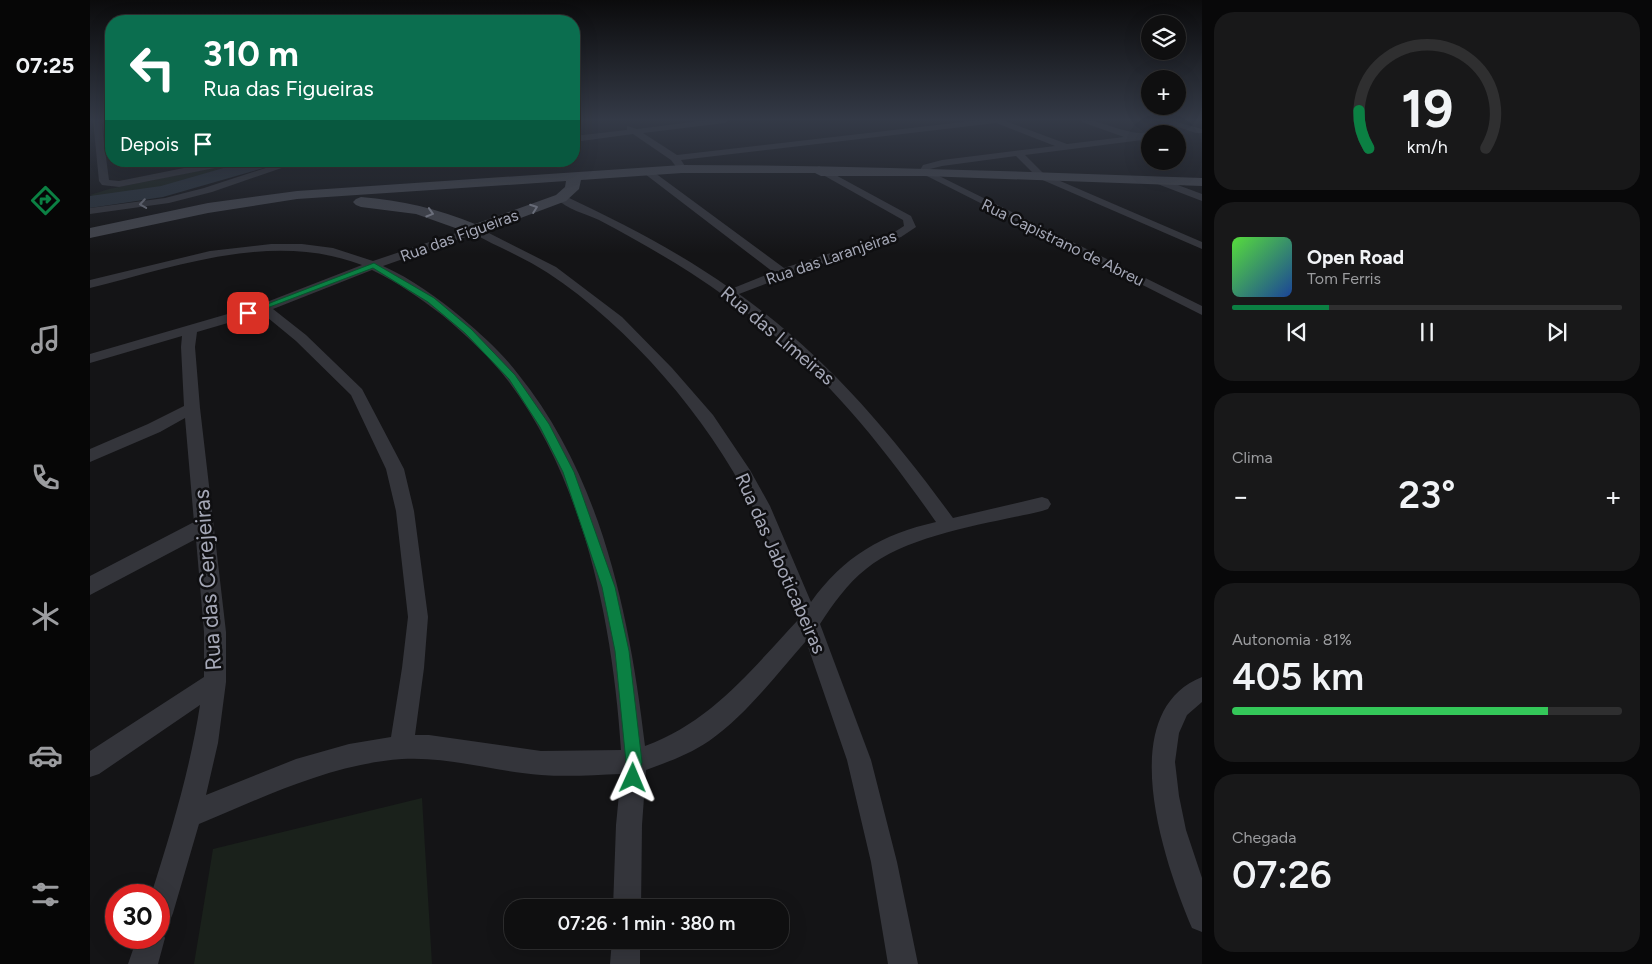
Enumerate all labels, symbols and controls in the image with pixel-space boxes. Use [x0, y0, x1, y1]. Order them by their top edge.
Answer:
map controls [1141, 15, 1186, 170]
button: layers [1141, 15, 1186, 60]
text: 310 m [203, 33, 299, 75]
icon: left [120, 35, 185, 100]
text: 07:25 [16, 52, 74, 79]
button: + [1141, 70, 1186, 115]
text: Rua das Figueiras [203, 75, 374, 102]
text: 19 [1401, 78, 1453, 140]
button: − [1141, 125, 1186, 170]
icon: arrive [189, 130, 217, 158]
text: Depois [120, 133, 179, 156]
text: km/h [1407, 136, 1447, 157]
icon: directions [28, 183, 63, 218]
street label: Rua Capistrano de Abreu [978, 195, 1147, 290]
one-way arrow [139, 198, 147, 209]
one-way arrow [529, 203, 538, 214]
street label: Rua das Figueiras [398, 205, 521, 266]
one-way arrow [425, 207, 434, 217]
street label: Rua das Laranjeiras [763, 226, 899, 289]
text: Open Road [1307, 246, 1404, 269]
text: Tom Ferris [1307, 269, 1381, 288]
street label: Rua das Limeiras [716, 281, 839, 390]
pin [227, 292, 269, 334]
icon: arrive [234, 299, 262, 327]
icon: previous [1283, 318, 1311, 346]
icon: pause [1413, 318, 1441, 346]
icon: next [1543, 318, 1571, 346]
icon: music [28, 322, 63, 357]
text: Clima [1232, 448, 1273, 467]
icon: phone [28, 460, 63, 495]
street label: Rua das Jaboticabeiras [730, 469, 831, 657]
text: 23° [1399, 472, 1455, 518]
text: − [1232, 479, 1249, 513]
text: + [1605, 479, 1622, 513]
street label: Rua das Cerejeiras [188, 488, 227, 672]
icon: climate [28, 599, 63, 634]
text: Autonomia · 81% [1232, 630, 1352, 649]
text: 405 km [1232, 654, 1364, 700]
icon: car [28, 738, 63, 773]
position arrow [606, 751, 658, 803]
text: Chegada [1232, 828, 1296, 847]
text: 07:26 [1232, 852, 1332, 898]
icon: filters [28, 877, 63, 912]
speed limit sign: 30 [105, 884, 170, 949]
text: 07:26 · 1 min · 380 m [558, 912, 735, 935]

